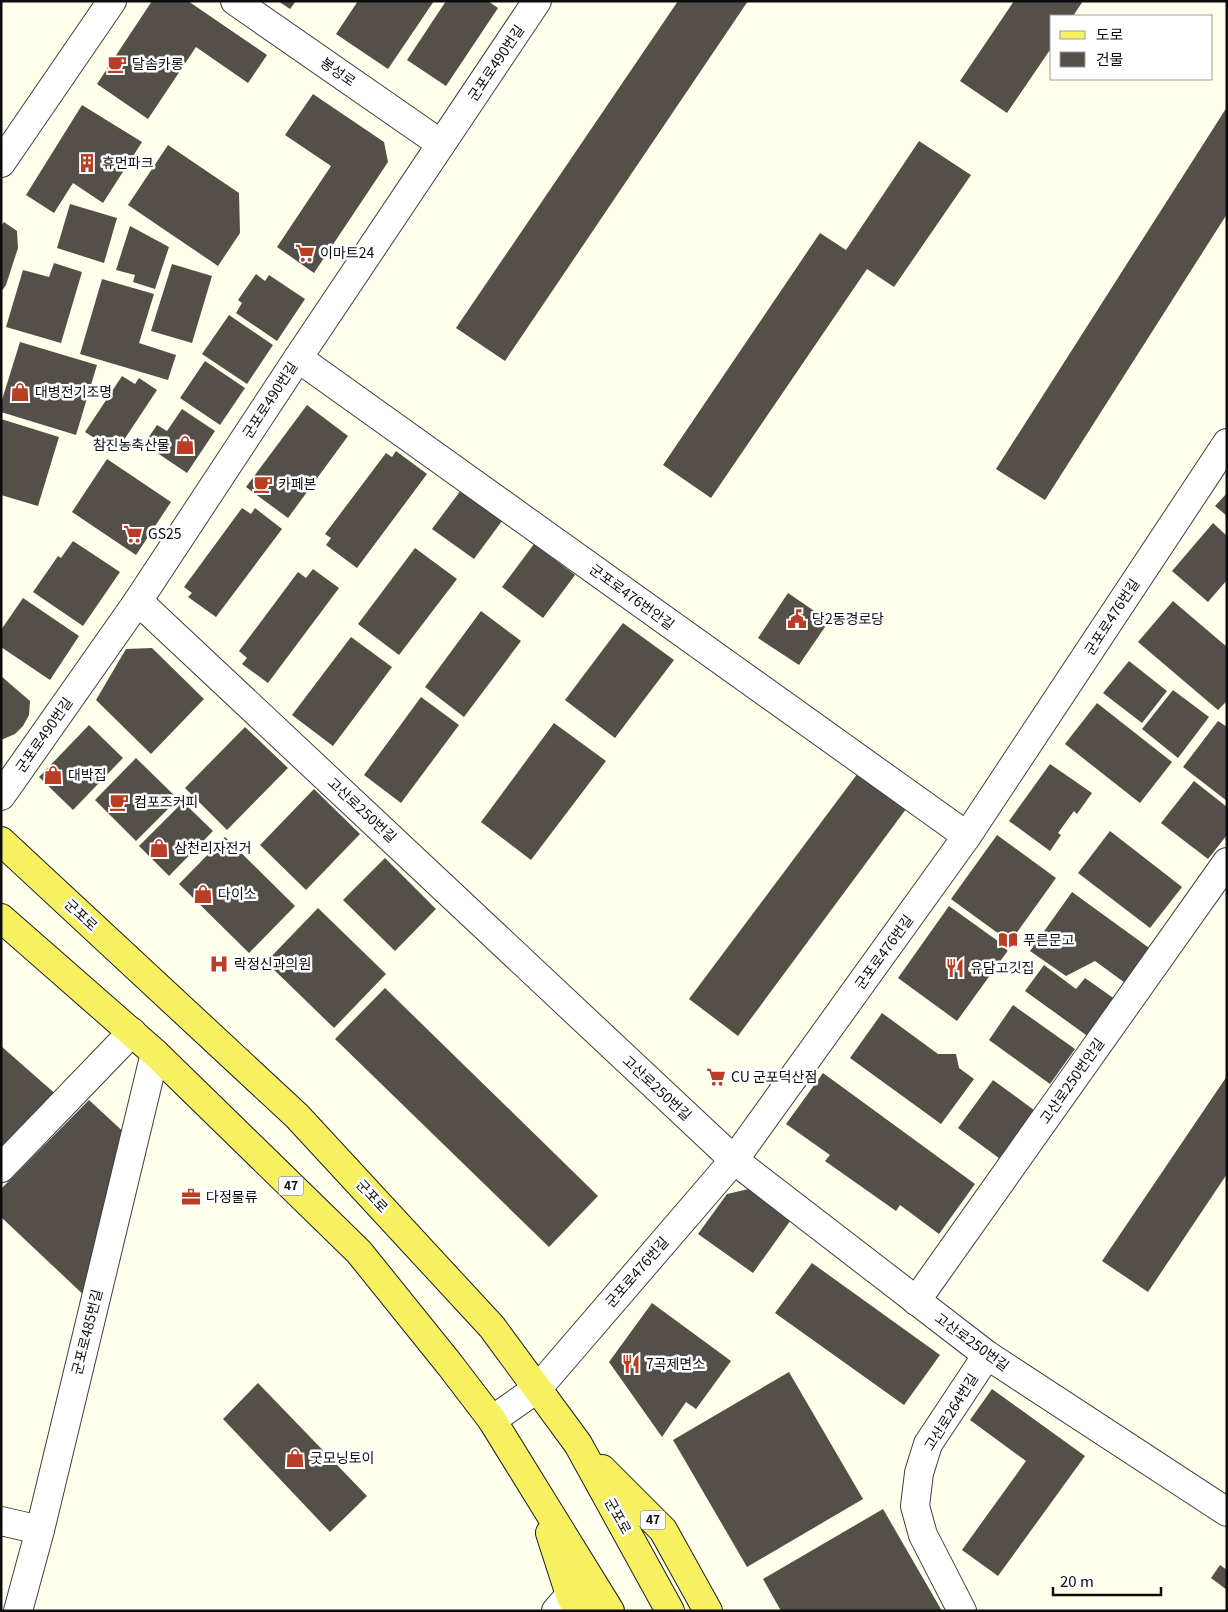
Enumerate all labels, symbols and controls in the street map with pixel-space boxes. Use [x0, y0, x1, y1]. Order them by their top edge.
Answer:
legend [1050, 15, 1213, 80]
street label: 군포로490번길 [462, 20, 528, 104]
text: 도로 [1096, 23, 1124, 44]
text: 건물 [1096, 48, 1124, 69]
street label: 봉성로 [317, 52, 360, 91]
cafe icon: 달솜카롱 [106, 53, 128, 75]
place label: 달솜카롱 [132, 53, 184, 73]
building icon: 휴먼파크 [76, 152, 98, 174]
place label: 휴먼파크 [102, 152, 154, 172]
supermarket icon: 이마트24 [294, 242, 316, 264]
place label: 이마트24 [320, 242, 374, 262]
street label: 군포로490번길 [237, 357, 301, 442]
shop icon: 대병전기조명 [9, 381, 31, 403]
place label: 대병전기조명 [35, 381, 112, 401]
place label: 참진농축산물 [93, 434, 170, 454]
shop icon: 참진농축산물 [174, 434, 196, 456]
cafe icon: 카페본 [252, 473, 274, 495]
place label: 카페본 [278, 473, 317, 493]
supermarket icon: GS25 [122, 523, 144, 545]
place label: GS25 [148, 523, 182, 543]
street label: 군포로476번안길 [586, 559, 679, 634]
street label: 군포로476번길 [1079, 574, 1143, 659]
public building icon: 당2동경로당 [786, 608, 808, 630]
place label: 당2동경로당 [812, 608, 884, 628]
street label: 군포로490번길 [10, 693, 77, 776]
shop icon: 대박집 [42, 764, 64, 786]
place label: 대박집 [68, 764, 107, 784]
street label: 고산로250번길 [324, 772, 402, 846]
cafe icon: 컴포즈커피 [108, 791, 130, 813]
place label: 컴포즈커피 [134, 791, 198, 811]
shop icon: 삼천리자전거 [148, 837, 170, 859]
place label: 삼천리자전거 [174, 837, 251, 857]
shop icon: 다이소 [192, 883, 214, 905]
place label: 다이소 [218, 883, 257, 903]
street label: 군포로 [61, 894, 103, 935]
street label: 군포로476번길 [849, 910, 917, 993]
library icon: 푸른문고 [997, 929, 1019, 951]
place label: 푸른문고 [1023, 929, 1075, 949]
hospital icon: 락정신과의원 [208, 953, 230, 975]
place label: 락정신과의원 [234, 953, 311, 973]
restaurant icon: 유담고깃집 [944, 957, 966, 979]
place label: 유담고깃집 [970, 957, 1034, 977]
street label: 고산로250번안길 [1034, 1033, 1108, 1127]
street label: 고산로250번길 [619, 1050, 697, 1124]
supermarket icon: CU 군포덕산점 [705, 1066, 727, 1088]
place label: CU 군포덕산점 [731, 1066, 817, 1086]
street label: 군포로 [352, 1174, 393, 1216]
road number: 47 [278, 1176, 304, 1196]
office icon: 다정물류 [180, 1186, 202, 1208]
place label: 다정물류 [206, 1186, 258, 1206]
street label: 군포로476번길 [600, 1232, 673, 1311]
street label: 군포로485번길 [66, 1287, 106, 1377]
street label: 고산로250번길 [931, 1307, 1014, 1375]
restaurant icon: 7곡제면소 [620, 1353, 642, 1375]
place label: 7곡제면소 [646, 1353, 705, 1373]
street label: 고산로264번길 [918, 1369, 982, 1454]
shop icon: 굿모닝토이 [284, 1447, 306, 1469]
place label: 굿모닝토이 [310, 1447, 374, 1467]
street label: 군포로 [601, 1494, 637, 1537]
road number: 47 [640, 1510, 666, 1530]
scale bar [1053, 1564, 1160, 1596]
text: 20 m [1060, 1570, 1094, 1591]

